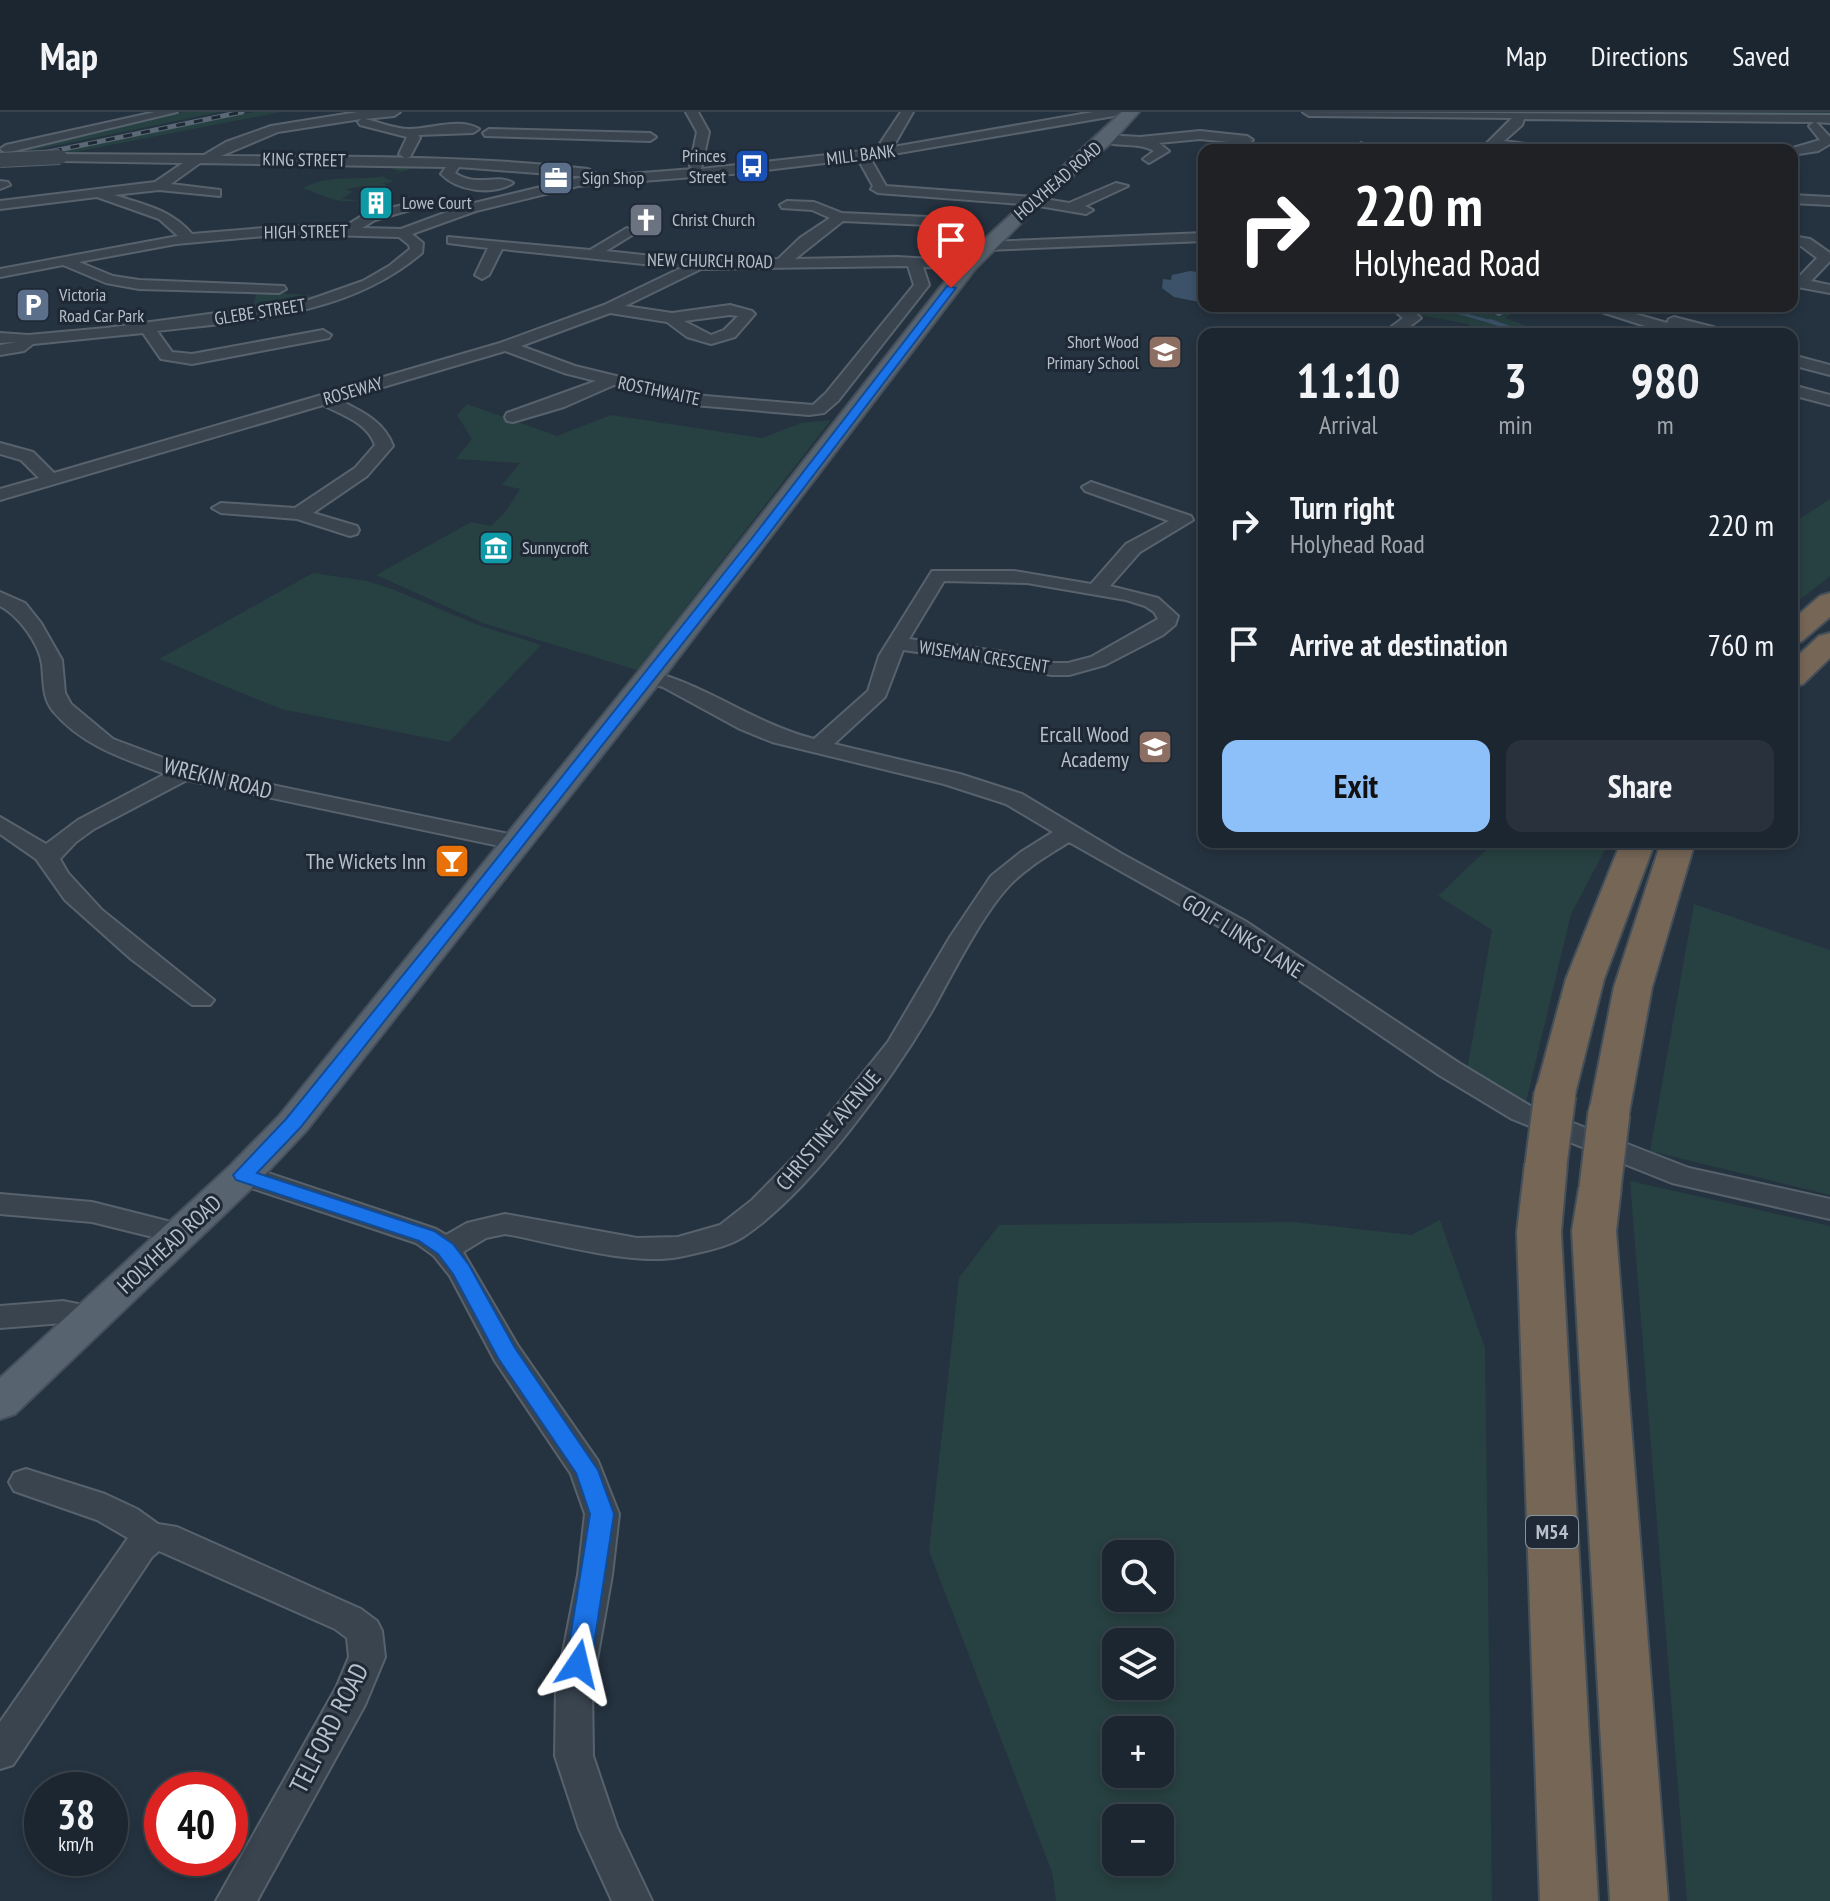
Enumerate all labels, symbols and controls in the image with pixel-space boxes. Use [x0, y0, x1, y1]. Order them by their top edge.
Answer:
text: Map [40, 31, 98, 80]
text: Map [1506, 37, 1547, 74]
text: Directions [1591, 37, 1688, 74]
text: Saved [1732, 37, 1790, 74]
street label: HOLYHEAD ROAD [1009, 136, 1106, 225]
street label: MILL BANK [825, 139, 897, 170]
place label: Princes Street [682, 144, 726, 188]
street label: KING STREET [262, 147, 346, 172]
bus stop icon: Princes Street [733, 147, 771, 185]
office icon: Sign Shop [537, 159, 575, 197]
place label: Sign Shop [582, 166, 645, 189]
text: 220 m [1354, 169, 1483, 241]
icon: right [1222, 176, 1326, 280]
building icon: Lowe Court [357, 184, 395, 222]
place label: Lowe Court [402, 191, 472, 214]
church icon: Christ Church [627, 201, 665, 239]
pin [917, 206, 985, 288]
place label: Christ Church [672, 208, 755, 231]
icon: arrive [929, 218, 973, 262]
street label: HIGH STREET [264, 219, 348, 244]
text: Holyhead Road [1354, 239, 1541, 286]
street label: NEW CHURCH ROAD [647, 248, 773, 273]
place label: Victoria Road Car Park [58, 283, 144, 327]
parking icon: Victoria Road Car Park [14, 286, 52, 324]
street label: GLEBE STREET [213, 293, 307, 330]
place label: Short Wood Primary School [1047, 330, 1140, 374]
school or university icon: Short Wood Primary School [1146, 333, 1184, 371]
text: 11:10 [1296, 349, 1400, 411]
text: 3 [1504, 349, 1527, 411]
text: 980 [1631, 349, 1700, 411]
street label: ROSEWAY [320, 371, 386, 410]
street label: ROSTHWAITE [616, 371, 702, 410]
text: Arrival [1319, 408, 1378, 441]
text: min [1498, 408, 1532, 441]
text: m [1657, 408, 1674, 441]
text: Turn right [1290, 488, 1394, 527]
icon: right [1222, 502, 1266, 546]
text: 220 m [1708, 505, 1774, 544]
text: Holyhead Road [1290, 527, 1425, 560]
museum icon: Sunnycroft [477, 529, 515, 567]
place label: Sunnycroft [522, 536, 588, 559]
icon: arrive [1222, 622, 1266, 666]
text: Arrive at destination [1290, 625, 1508, 664]
text: 760 m [1708, 625, 1774, 664]
street label: WISEMAN CRESCENT [917, 635, 1051, 678]
place label: Ercall Wood Academy [1040, 720, 1130, 773]
school or university icon: Ercall Wood Academy [1136, 728, 1174, 766]
button: Exit [1222, 740, 1490, 832]
button: Share [1506, 740, 1774, 832]
street label: WREKIN ROAD [161, 751, 275, 805]
bar icon: The Wickets Inn [433, 842, 471, 880]
place label: The Wickets Inn [306, 847, 426, 875]
street label: GOLF LINKS LANE [1177, 888, 1309, 984]
street label: CHRISTINE AVENUE [769, 1064, 887, 1196]
street label: HOLYHEAD ROAD [111, 1189, 227, 1299]
road number: M54 [1526, 1516, 1578, 1548]
map controls [1102, 1540, 1174, 1876]
button: search [1102, 1540, 1174, 1612]
position arrow [536, 1622, 620, 1706]
button: layers [1102, 1628, 1174, 1700]
street label: TELFORD ROAD [282, 1657, 375, 1798]
button: + [1102, 1716, 1174, 1788]
speed limit sign: 40 [144, 1772, 248, 1876]
text: 38 [57, 1788, 95, 1840]
button: − [1102, 1804, 1174, 1876]
text: km/h [58, 1831, 94, 1857]

